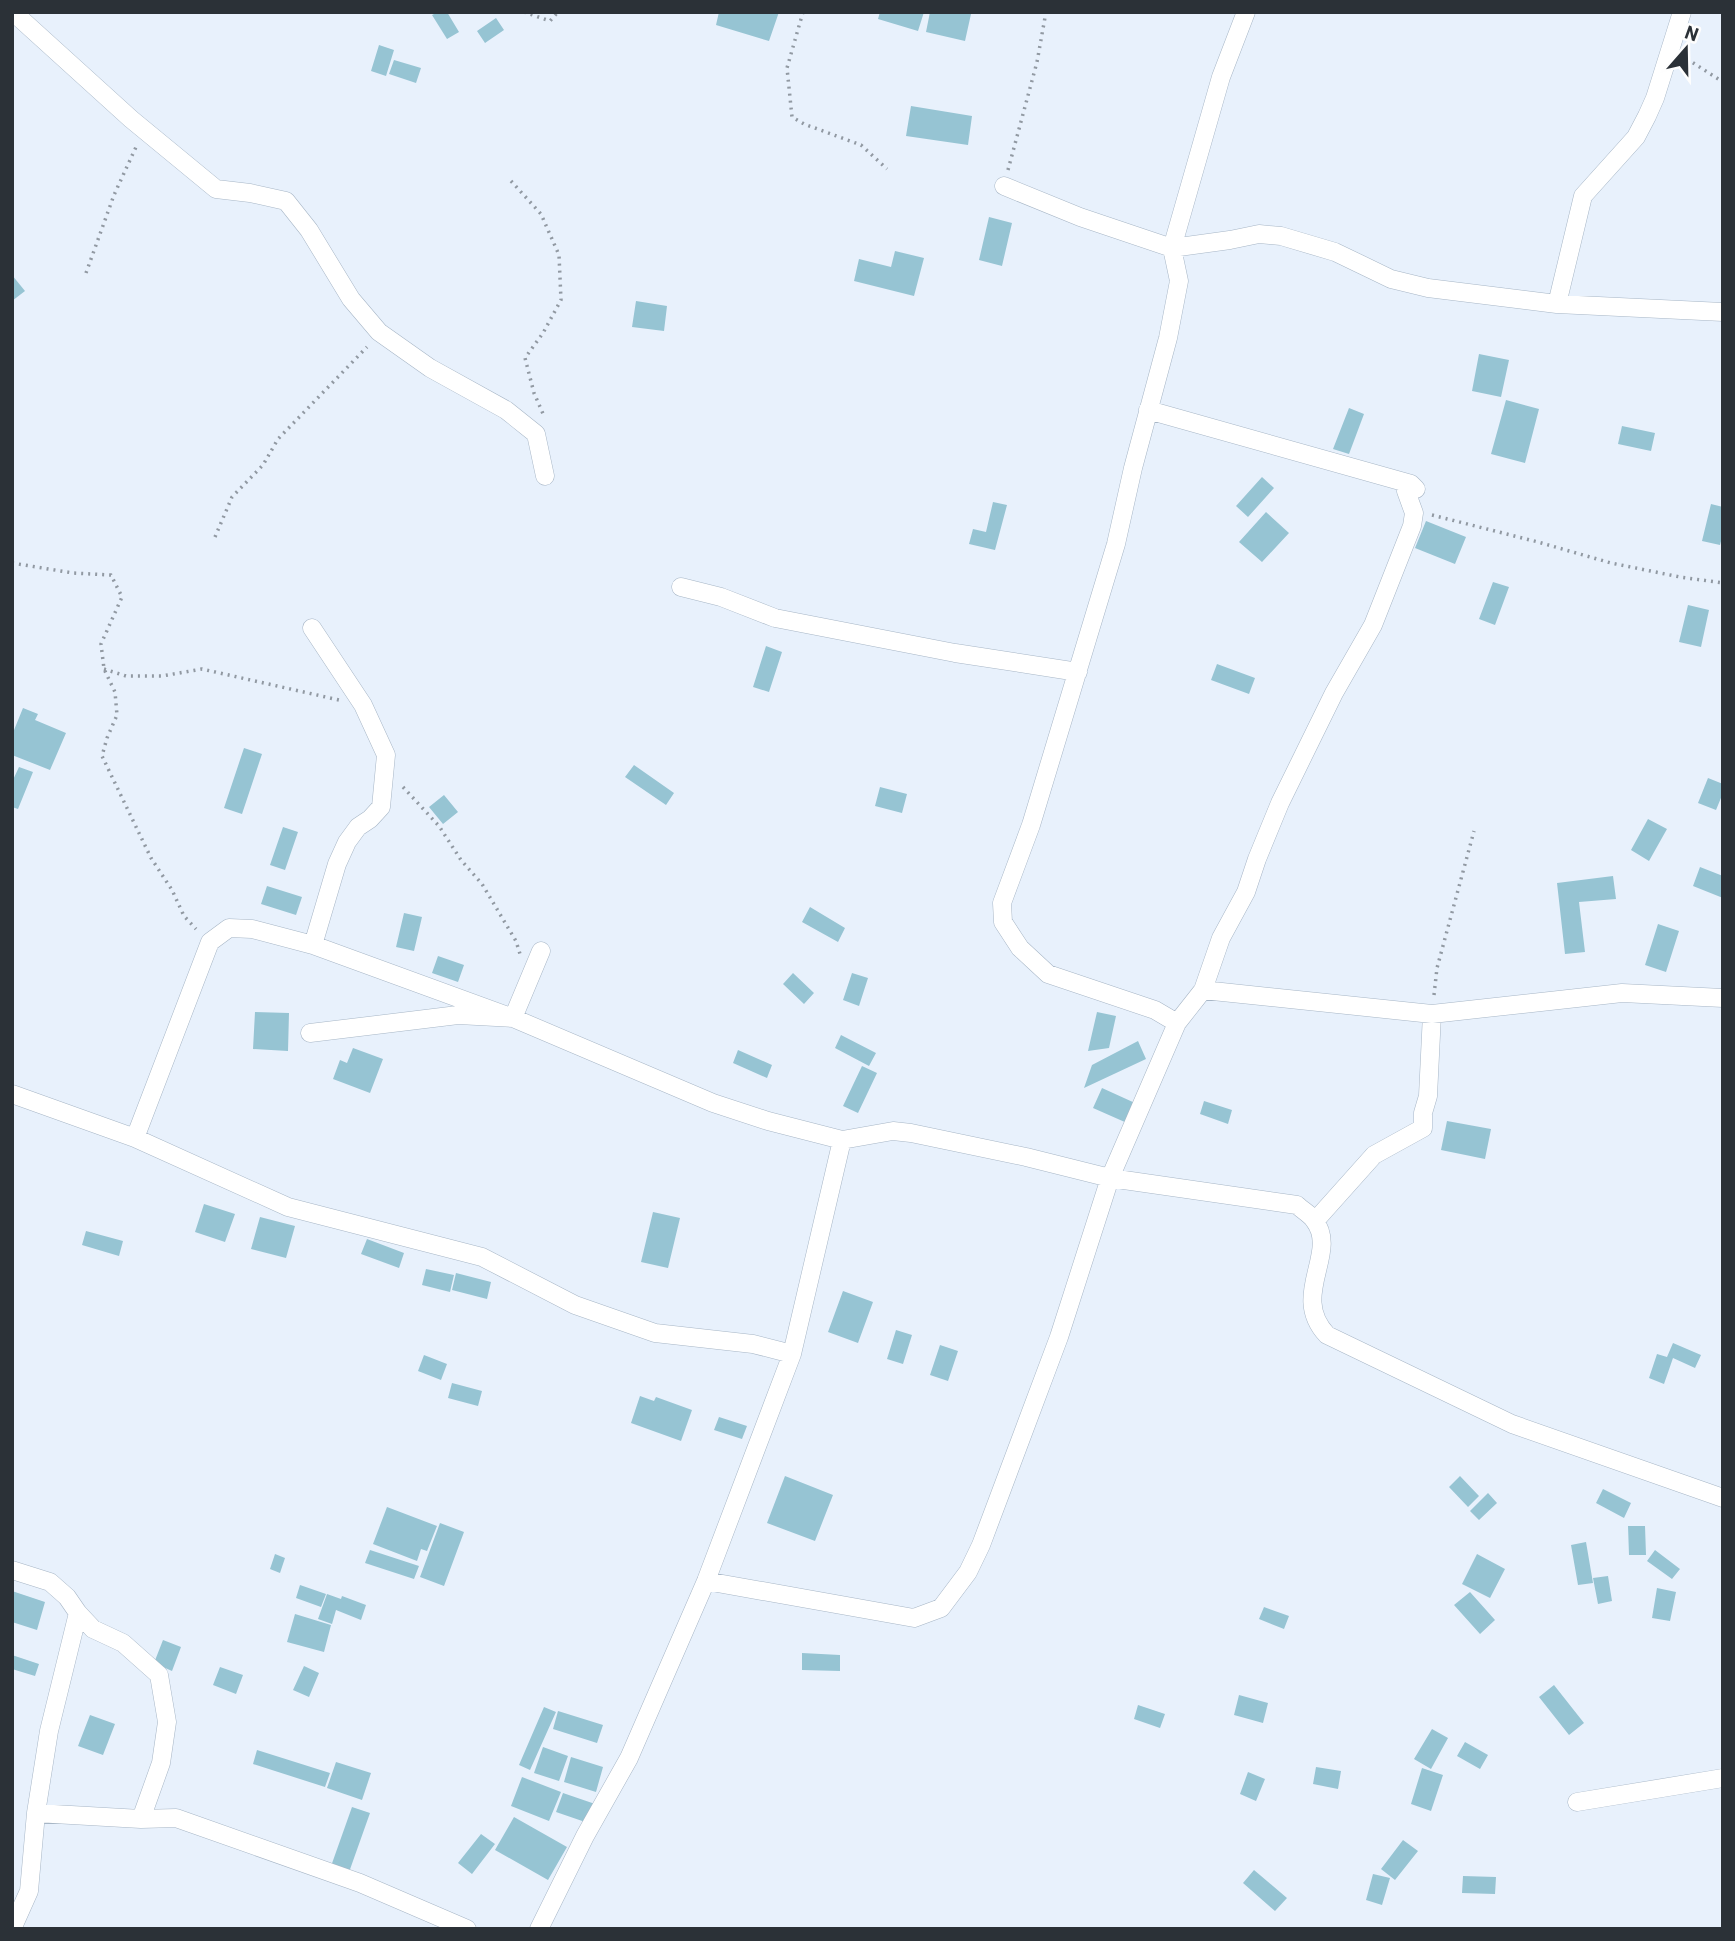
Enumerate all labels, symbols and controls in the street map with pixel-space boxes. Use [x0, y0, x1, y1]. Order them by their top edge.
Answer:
north arrow [1651, 14, 1721, 84]
text: N [1682, 20, 1702, 46]

